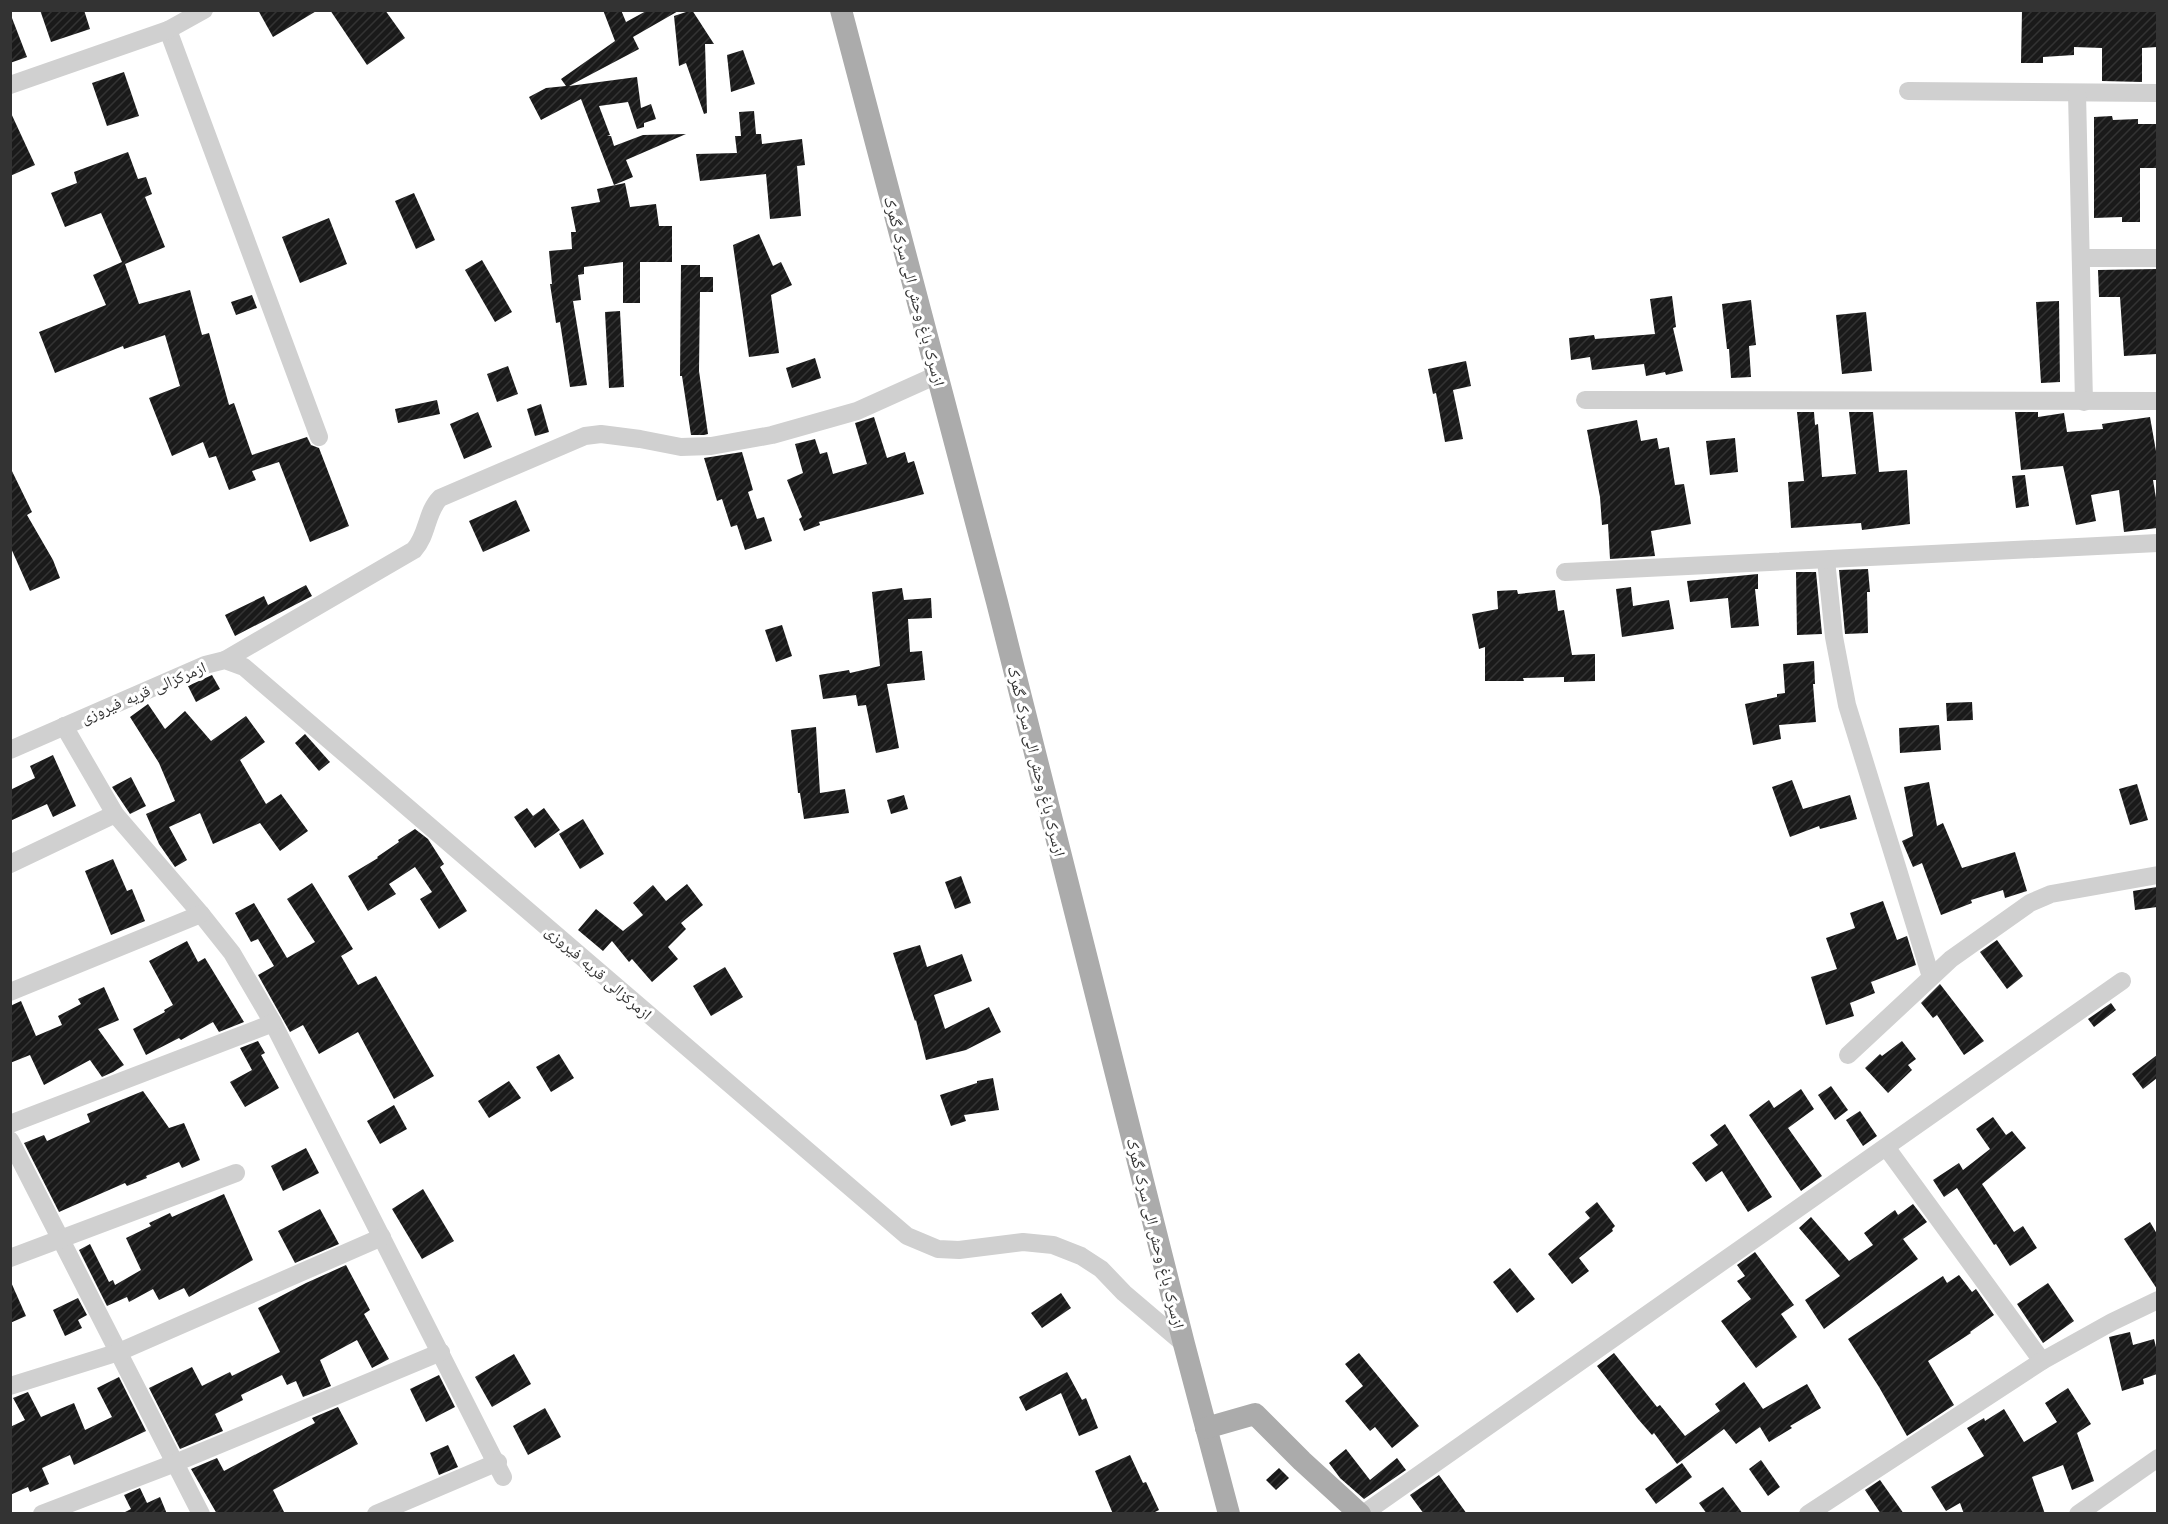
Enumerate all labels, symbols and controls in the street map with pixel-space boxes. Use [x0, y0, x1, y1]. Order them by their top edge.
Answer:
street label: ازسرک باغ وحش الی سرک گمرک [879, 194, 949, 388]
street label: ازمرکزالی قریه فیروزی [78, 657, 209, 728]
street label: ازسرک باغ وحش الی سرک گمرک [1003, 664, 1069, 859]
street label: ازمرکزالی قریه فیروزی [541, 921, 656, 1024]
street label: ازسرک باغ وحش الی سرک گمرک [1122, 1136, 1188, 1331]

